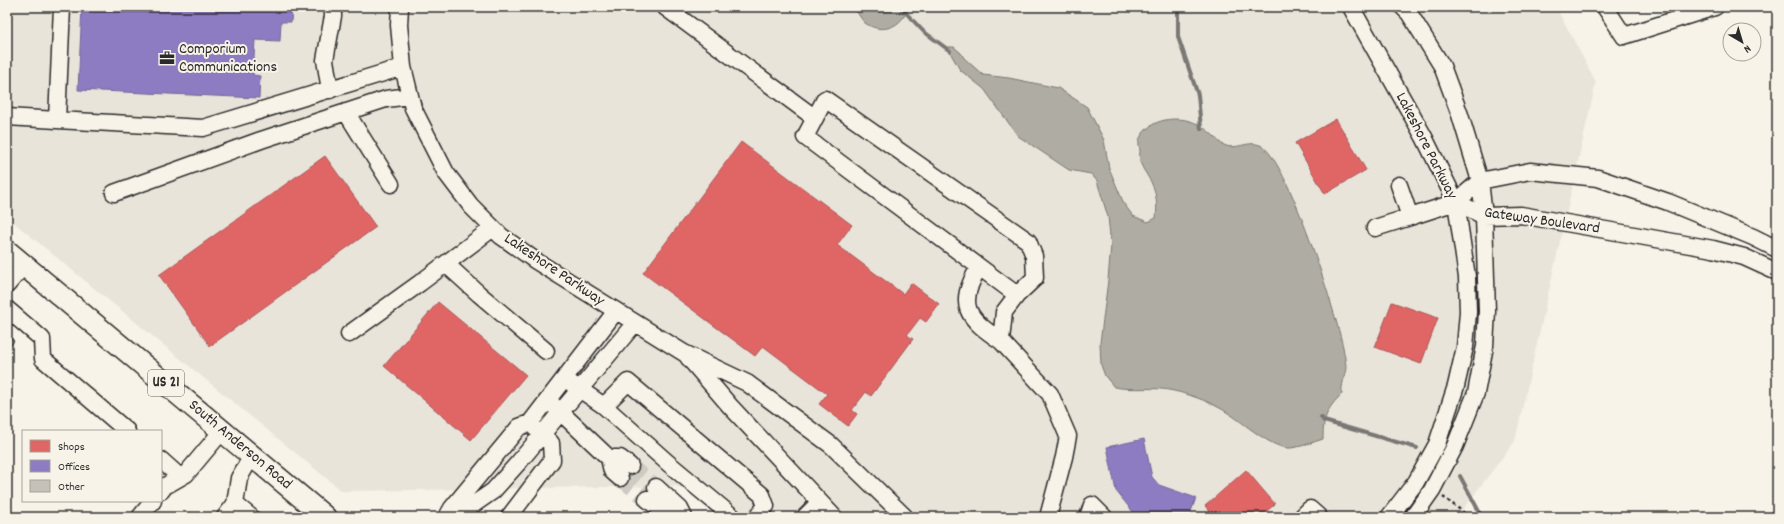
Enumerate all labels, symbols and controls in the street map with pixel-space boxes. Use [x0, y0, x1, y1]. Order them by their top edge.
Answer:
north arrow [1722, 22, 1762, 62]
place label: Comporium Communications [179, 38, 278, 79]
text: N [1739, 40, 1754, 57]
office icon: Comporium Communications [158, 49, 176, 67]
street label: Lakeshore Parkway [1389, 89, 1463, 204]
street label: Gateway Boulevard [1483, 202, 1601, 240]
street label: Lakeshore Parkway [499, 228, 609, 313]
road number: US 21 [148, 370, 184, 396]
street label: South Anderson Road [183, 395, 297, 495]
legend [22, 430, 162, 502]
text: Shops [58, 439, 85, 456]
text: Offices [58, 459, 90, 476]
text: Other [58, 479, 85, 496]

